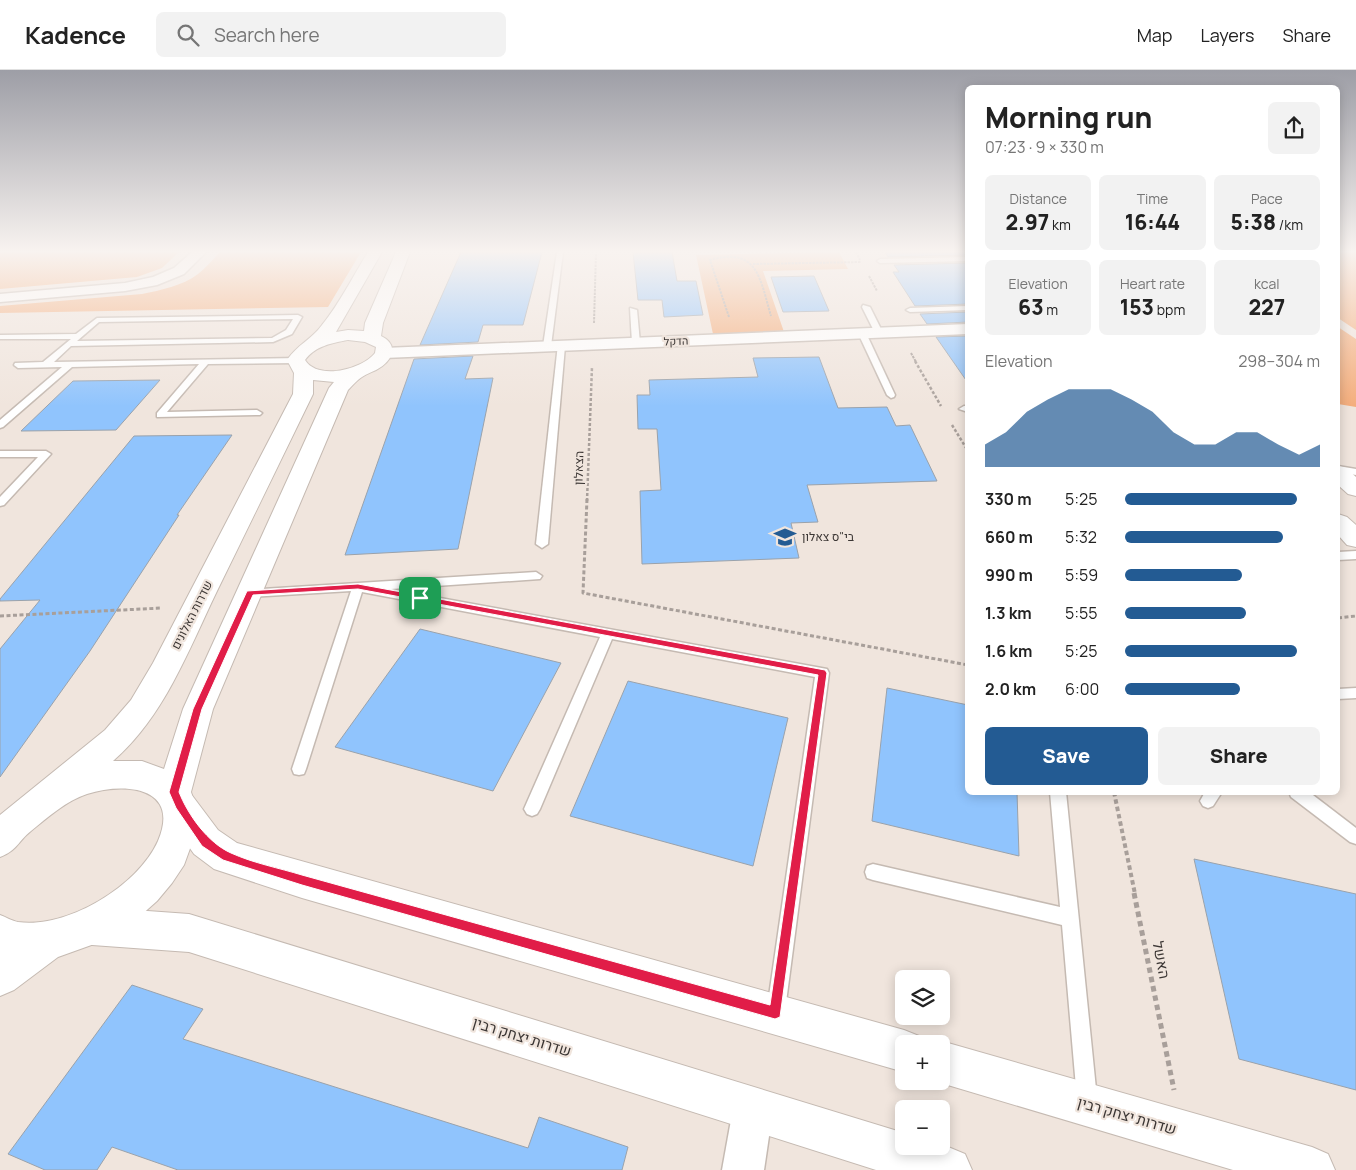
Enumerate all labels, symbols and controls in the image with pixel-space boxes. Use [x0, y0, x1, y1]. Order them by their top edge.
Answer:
search box [156, 12, 506, 57]
text: Kadence [25, 18, 126, 51]
icon: search [174, 21, 202, 49]
text: Search here [214, 22, 320, 48]
text: Map [1137, 23, 1172, 47]
text: Layers [1200, 23, 1254, 47]
text: Share [1282, 23, 1331, 47]
text: Morning run [985, 98, 1152, 136]
button: share [1268, 102, 1320, 154]
text: 07:23 · 9 × 330 m [985, 136, 1104, 158]
text: Distance [1009, 189, 1067, 208]
text: Time [1137, 189, 1168, 208]
text: Pace [1251, 189, 1283, 208]
text: 2.97 [1005, 208, 1049, 236]
text: 16:44 [1125, 208, 1180, 236]
text: 5:38 [1231, 208, 1276, 236]
text: km [1049, 215, 1071, 234]
text: /km [1276, 215, 1303, 234]
text: Elevation [1009, 274, 1068, 293]
text: Heart rate [1120, 274, 1185, 293]
text: kcal [1254, 274, 1280, 293]
text: 63 [1018, 293, 1044, 321]
text: 153 [1120, 293, 1154, 321]
text: 227 [1248, 293, 1285, 321]
text: m [1044, 300, 1058, 319]
text: bpm [1154, 300, 1185, 319]
street label: הדקל [663, 333, 689, 348]
text: Elevation [985, 350, 1053, 372]
text: 298–304 m [1238, 350, 1320, 372]
street label: הצאלון [569, 450, 588, 486]
text: 330 m [985, 488, 1032, 510]
text: 5:25 [1065, 488, 1097, 510]
school or university icon: בי"ס צאלון [772, 524, 798, 550]
text: 660 m [985, 526, 1033, 548]
text: 5:32 [1065, 526, 1097, 548]
place label: בי"ס צאלון [802, 528, 855, 545]
text: 990 m [985, 564, 1033, 586]
text: 5:59 [1065, 564, 1098, 586]
street label: שדרות האלונים [167, 577, 216, 652]
pin [399, 577, 441, 619]
icon: arrive [406, 584, 434, 612]
text: 1.3 km [985, 602, 1032, 624]
text: 5:55 [1065, 602, 1098, 624]
text: 1.6 km [985, 640, 1032, 662]
text: 5:25 [1065, 640, 1097, 662]
text: 2.0 km [985, 678, 1036, 700]
text: 6:00 [1065, 678, 1099, 700]
button: Save [985, 727, 1148, 785]
button: Share [1158, 727, 1320, 785]
street label: האשל [1148, 939, 1175, 981]
map controls [895, 970, 950, 1155]
button: layers [895, 970, 950, 1025]
street label: שדרות יצחק רבין [470, 1012, 574, 1061]
button: + [895, 1035, 950, 1090]
street label: שדרות יצחק רבין [1075, 1091, 1179, 1140]
button: − [895, 1100, 950, 1155]

